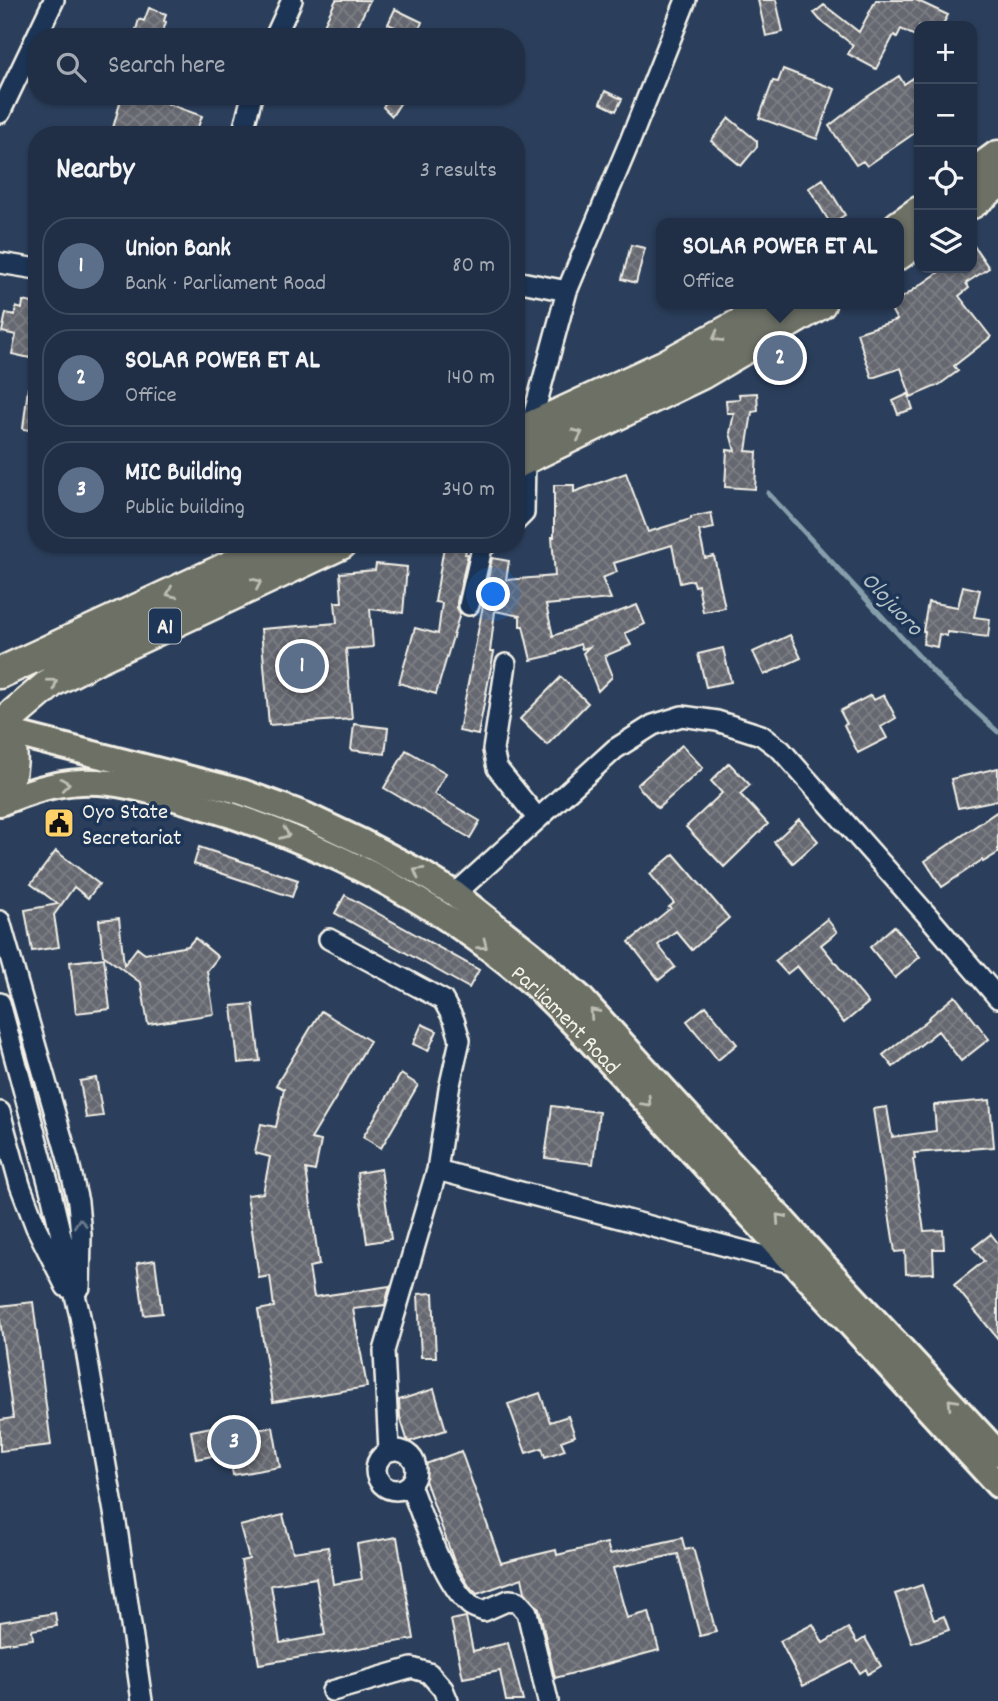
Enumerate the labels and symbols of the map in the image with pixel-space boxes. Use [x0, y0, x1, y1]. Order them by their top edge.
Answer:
one-way arrow [712, 329, 724, 342]
pin: 2 [757, 332, 803, 384]
one-way arrow [571, 428, 583, 442]
water label: Olojuoro [852, 565, 930, 646]
one-way arrow [250, 577, 262, 591]
your location [476, 577, 510, 611]
one-way arrow [166, 585, 178, 599]
road number: A1 [149, 608, 181, 644]
pin: 1 [279, 640, 325, 692]
one-way arrow [45, 679, 58, 691]
one-way arrow [59, 776, 71, 791]
place label: Oyo State Secretariat [82, 797, 181, 856]
public building icon: Oyo State Secretariat [42, 806, 76, 840]
one-way arrow [278, 826, 290, 840]
one-way arrow [412, 867, 425, 880]
one-way arrow [475, 936, 488, 949]
street label: Parliament Road [502, 959, 626, 1084]
one-way arrow [590, 1009, 602, 1022]
one-way arrow [638, 1094, 651, 1107]
one-way arrow [776, 1213, 789, 1226]
one-way arrow [73, 1218, 88, 1229]
one-way arrow [947, 1398, 960, 1411]
pin: 3 [211, 1416, 257, 1468]

